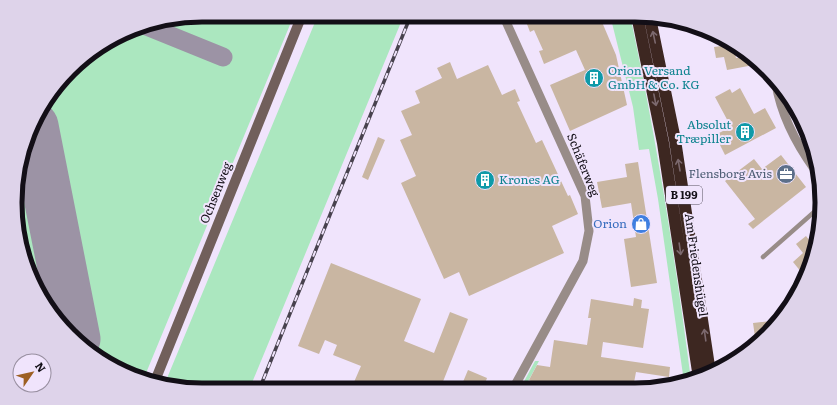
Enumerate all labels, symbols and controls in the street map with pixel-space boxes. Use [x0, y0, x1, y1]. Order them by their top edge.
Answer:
one-way arrow [649, 31, 657, 44]
place label: Orion Versand GmbH & Co. KG [608, 61, 699, 93]
building icon: Orion Versand GmbH & Co. KG [583, 67, 605, 89]
one-way arrow [651, 93, 659, 106]
place label: Absolut Træpiller [676, 115, 731, 147]
building icon: Absolut Træpiller [734, 121, 756, 143]
street label: Schäferweg [563, 130, 605, 199]
street label: Ochsenweg [195, 159, 236, 226]
one-way arrow [675, 159, 683, 172]
office icon: Flensborg Avis [775, 163, 797, 185]
place label: Flensborg Avis [689, 164, 773, 182]
building icon: Krones AG [474, 169, 496, 191]
place label: Krones AG [499, 170, 560, 188]
road number: B 199 [666, 186, 702, 204]
street label: Am Friedenshügel [681, 212, 713, 318]
shop icon: Orion [630, 213, 652, 235]
place label: Orion [593, 214, 627, 232]
one-way arrow [676, 243, 684, 256]
one-way arrow [701, 329, 709, 342]
north arrow [12, 353, 52, 393]
text: N [32, 359, 50, 375]

